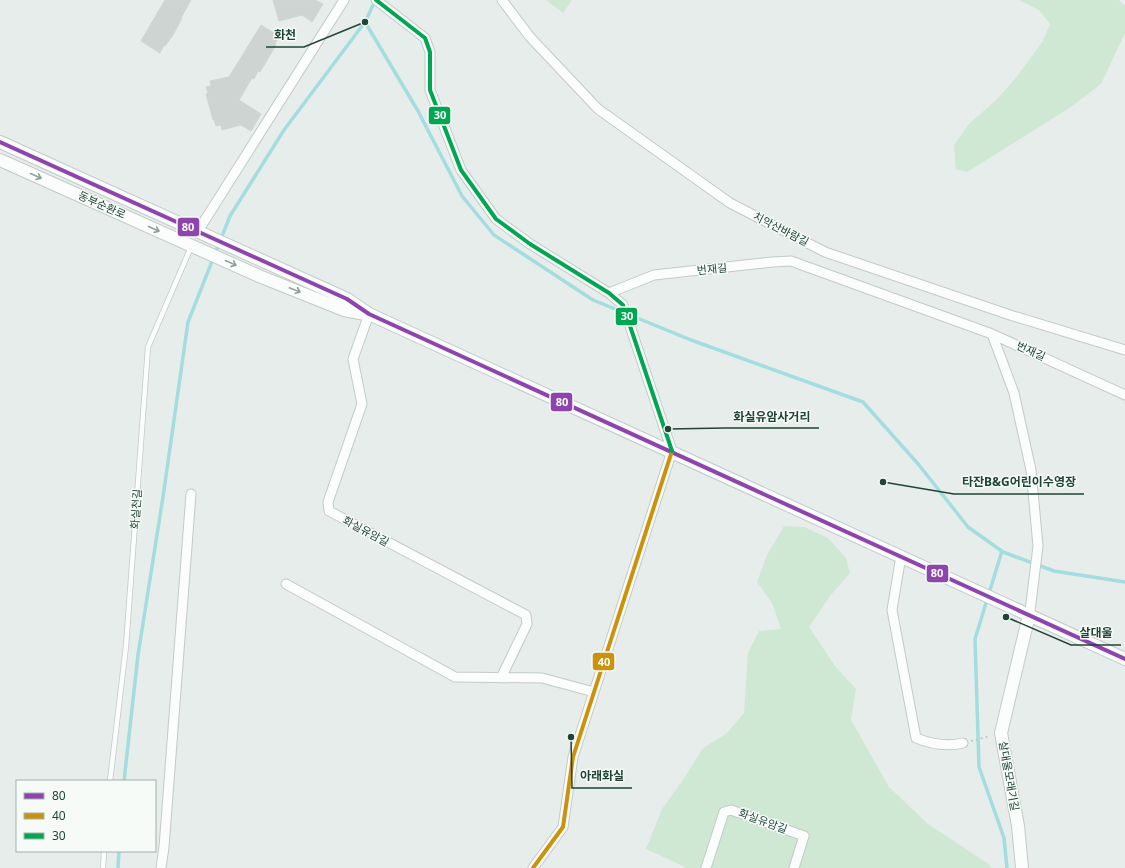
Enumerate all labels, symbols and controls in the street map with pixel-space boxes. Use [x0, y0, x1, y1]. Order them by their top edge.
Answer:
callout: 화천 [266, 23, 304, 47]
text: 화천 [274, 26, 296, 43]
line badge: 30 [428, 106, 451, 125]
text: 30 [434, 107, 446, 122]
one-way arrow [29, 173, 41, 180]
street label: 동부순환로 [76, 187, 128, 222]
street label: 치악산바람길 [751, 208, 812, 249]
line badge: 80 [177, 217, 200, 237]
text: 80 [182, 219, 194, 234]
one-way arrow [148, 226, 160, 233]
street label: 번재길 [696, 259, 728, 278]
one-way arrow [225, 260, 237, 267]
one-way arrow [288, 287, 300, 295]
line badge: 30 [615, 307, 638, 326]
text: 30 [621, 308, 633, 323]
street label: 번재길 [1014, 338, 1048, 364]
line badge: 80 [550, 392, 573, 412]
text: 80 [556, 394, 568, 409]
callout: 화실유암사거리 [725, 404, 819, 428]
text: 화실유암사거리 [733, 408, 811, 425]
callout: 타잔B&G어린이수영장 [954, 470, 1084, 494]
text: 타잔B&G어린이수영장 [962, 473, 1076, 490]
street label: 화실천길 [127, 488, 144, 530]
street label: 화실유암길 [340, 512, 392, 549]
line badge: 80 [926, 564, 949, 583]
text: 80 [931, 565, 943, 580]
callout: 살대울 [1071, 621, 1121, 645]
text: 살대울 [1079, 624, 1113, 641]
line badge: 40 [592, 652, 615, 671]
text: 40 [598, 654, 610, 669]
street label: 살대울모래기길 [996, 740, 1023, 812]
callout: 아래화실 [572, 764, 632, 788]
text: 아래화실 [580, 767, 624, 784]
legend [16, 780, 156, 852]
text: 80 [52, 787, 66, 804]
street label: 화실유암길 [737, 805, 790, 836]
text: 40 [52, 807, 66, 824]
text: 30 [52, 827, 66, 844]

